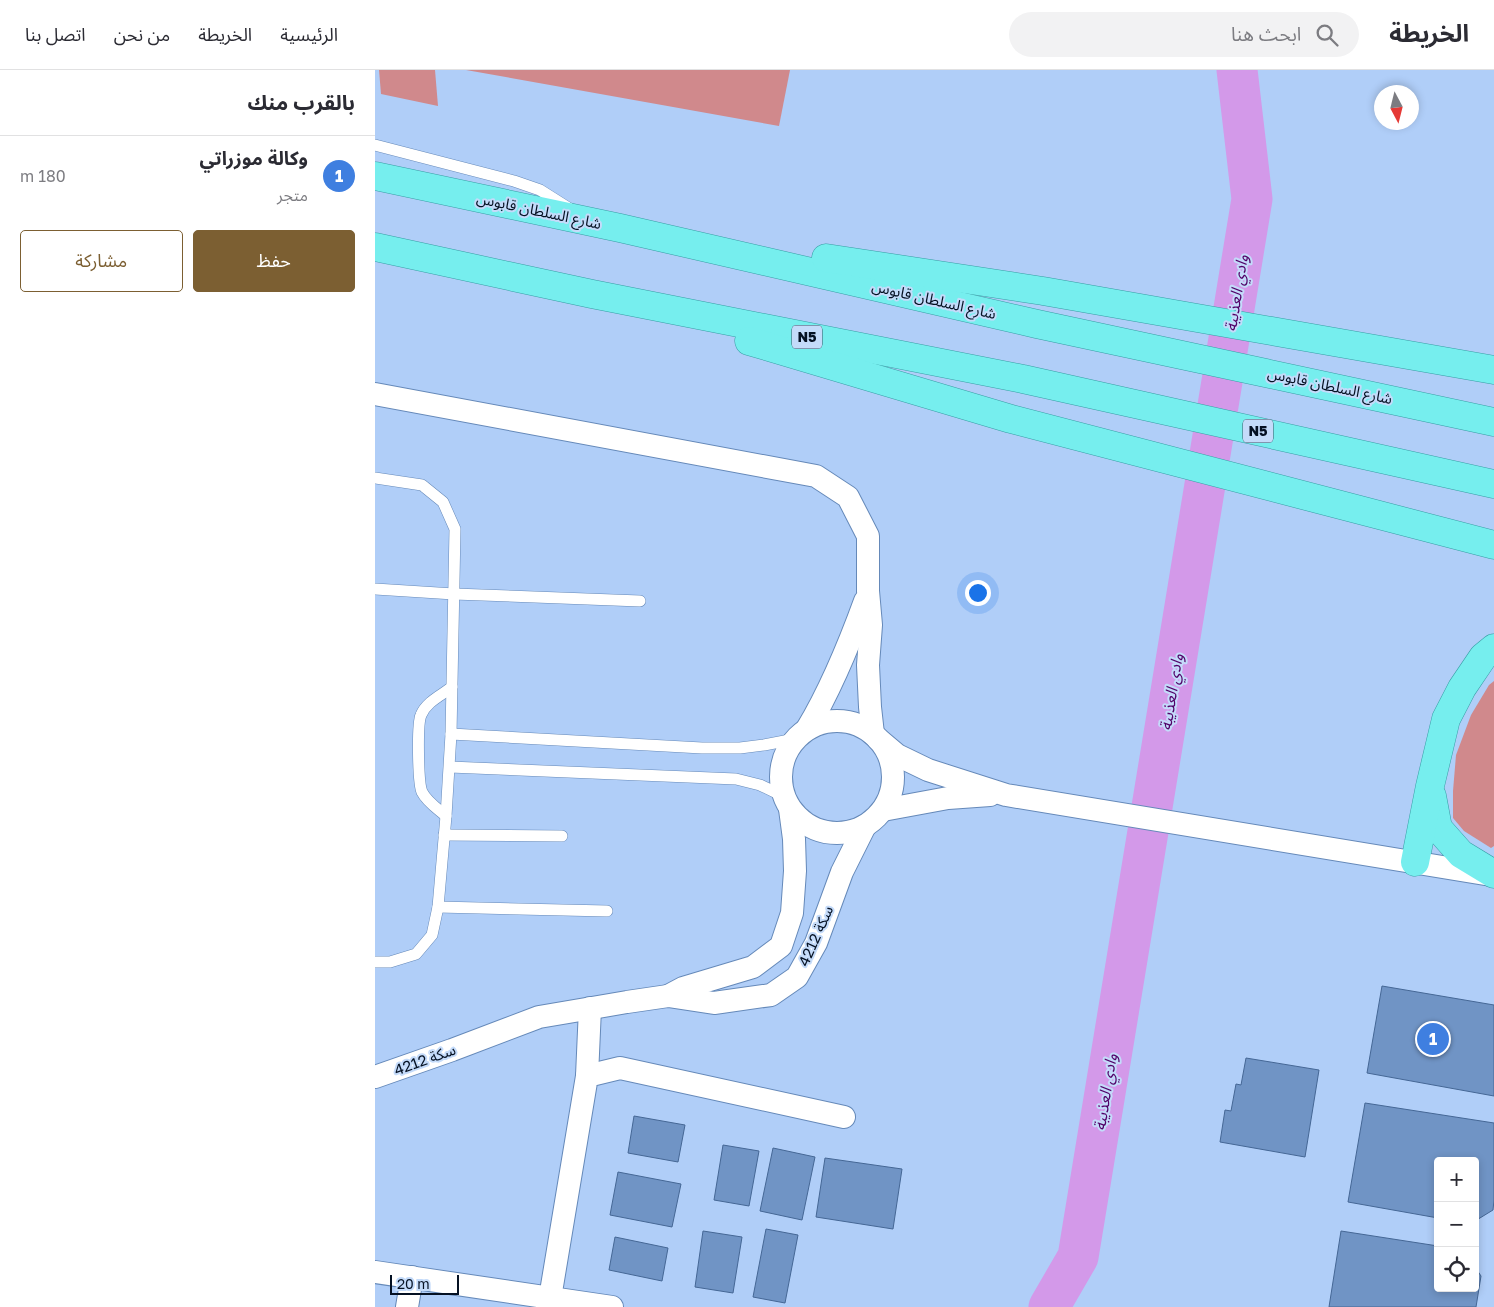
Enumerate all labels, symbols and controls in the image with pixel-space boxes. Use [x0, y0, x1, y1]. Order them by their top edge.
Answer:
search box [1009, 12, 1359, 57]
text: الخريطة [1389, 18, 1469, 47]
icon: search [1313, 21, 1341, 49]
text: ابحث هنا [1231, 22, 1301, 45]
text: اتصل بنا [25, 23, 86, 45]
text: من نحن [114, 23, 170, 45]
text: الخريطة [198, 23, 252, 45]
text: الرئيسية [280, 23, 338, 45]
north arrow [1374, 85, 1419, 130]
text: بالقرب منك [247, 89, 355, 115]
text: وكالة موزراتي [200, 146, 308, 169]
text: 180 m [20, 166, 66, 186]
text: 1 [335, 166, 343, 186]
text: متجر [277, 185, 308, 205]
street label: شارع السلطان قابوس [474, 188, 603, 236]
button: مشاركة [20, 230, 183, 292]
button: حفظ [193, 230, 355, 292]
water label: وادي العذيبة [1220, 253, 1256, 333]
street label: شارع السلطان قابوس [869, 276, 998, 326]
road number: N5 [792, 326, 822, 348]
street label: شارع السلطان قابوس [1265, 363, 1394, 411]
road number: N5 [1243, 420, 1273, 442]
your location [965, 580, 991, 606]
water label: وادي العذيبة [1155, 652, 1191, 732]
street label: سكة 4212 [794, 902, 836, 969]
pin: 1 [1417, 1020, 1449, 1058]
street label: سكة 4212 [391, 1040, 458, 1079]
water label: وادي العذيبة [1089, 1052, 1125, 1132]
map controls [1434, 1157, 1479, 1292]
button: + [1434, 1157, 1479, 1202]
button: − [1434, 1202, 1479, 1247]
button: locate [1434, 1247, 1479, 1292]
scale bar [390, 1272, 459, 1295]
text: 20 m [397, 1275, 430, 1292]

